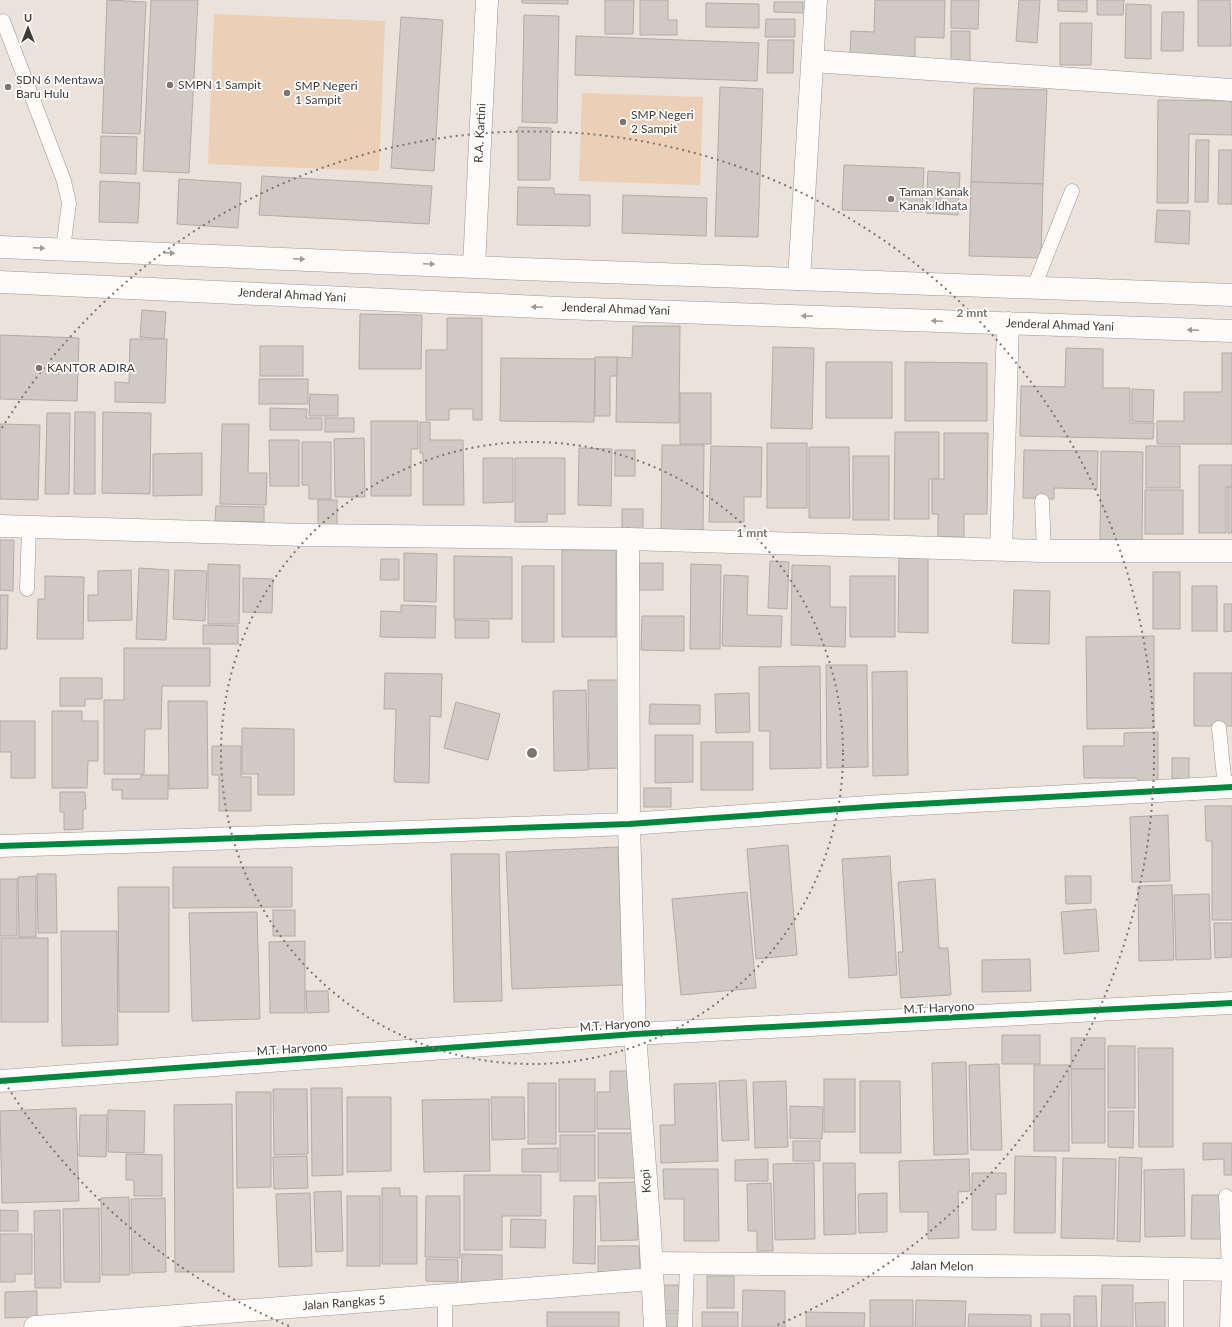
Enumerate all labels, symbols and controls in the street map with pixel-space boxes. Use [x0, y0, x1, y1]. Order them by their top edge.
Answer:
north arrow [8, 8, 48, 48]
text: U [24, 11, 32, 24]
place label: SDN 6 Mentawa Baru Hulu [16, 72, 103, 101]
place label: SMPN 1 Sampit [178, 77, 262, 92]
place label: SMP Negeri 1 Sampit [295, 78, 358, 107]
marker: SMPN 1 Sampit [165, 80, 175, 90]
marker: SDN 6 Mentawa Baru Hulu [3, 82, 13, 92]
marker: SMP Negeri 1 Sampit [282, 88, 292, 98]
street label: R.A. Kartini [470, 103, 489, 163]
place label: SMP Negeri 2 Sampit [631, 107, 694, 136]
marker: SMP Negeri 2 Sampit [618, 117, 628, 127]
place label: Taman Kanak Kanak Idhata [899, 184, 970, 213]
marker: Taman Kanak Kanak Idhata [886, 194, 896, 204]
one-way arrow [33, 245, 46, 251]
one-way arrow [163, 250, 175, 257]
one-way arrow [293, 256, 306, 262]
one-way arrow [423, 261, 435, 268]
street label: Jenderal Ahmad Yani [238, 284, 347, 305]
street label: Jenderal Ahmad Yani [562, 299, 671, 318]
one-way arrow [531, 303, 543, 310]
text: 2 mnt [956, 305, 988, 320]
one-way arrow [800, 313, 813, 319]
street label: Jenderal Ahmad Yani [1006, 315, 1115, 334]
one-way arrow [931, 317, 943, 324]
one-way arrow [1187, 326, 1199, 333]
place label: KANTOR ADIRA [47, 360, 136, 375]
marker: KANTOR ADIRA [34, 363, 44, 373]
text: 1 mnt [736, 525, 768, 540]
centre of rings [525, 746, 539, 760]
street label: M.T. Haryono [903, 998, 975, 1017]
street label: M.T. Haryono [579, 1015, 651, 1034]
street label: M.T. Haryono [256, 1039, 328, 1058]
street label: Kopi [637, 1168, 654, 1193]
street label: Jalan Melon [910, 1257, 974, 1274]
street label: Jalan Rangkas 5 [302, 1292, 386, 1313]

